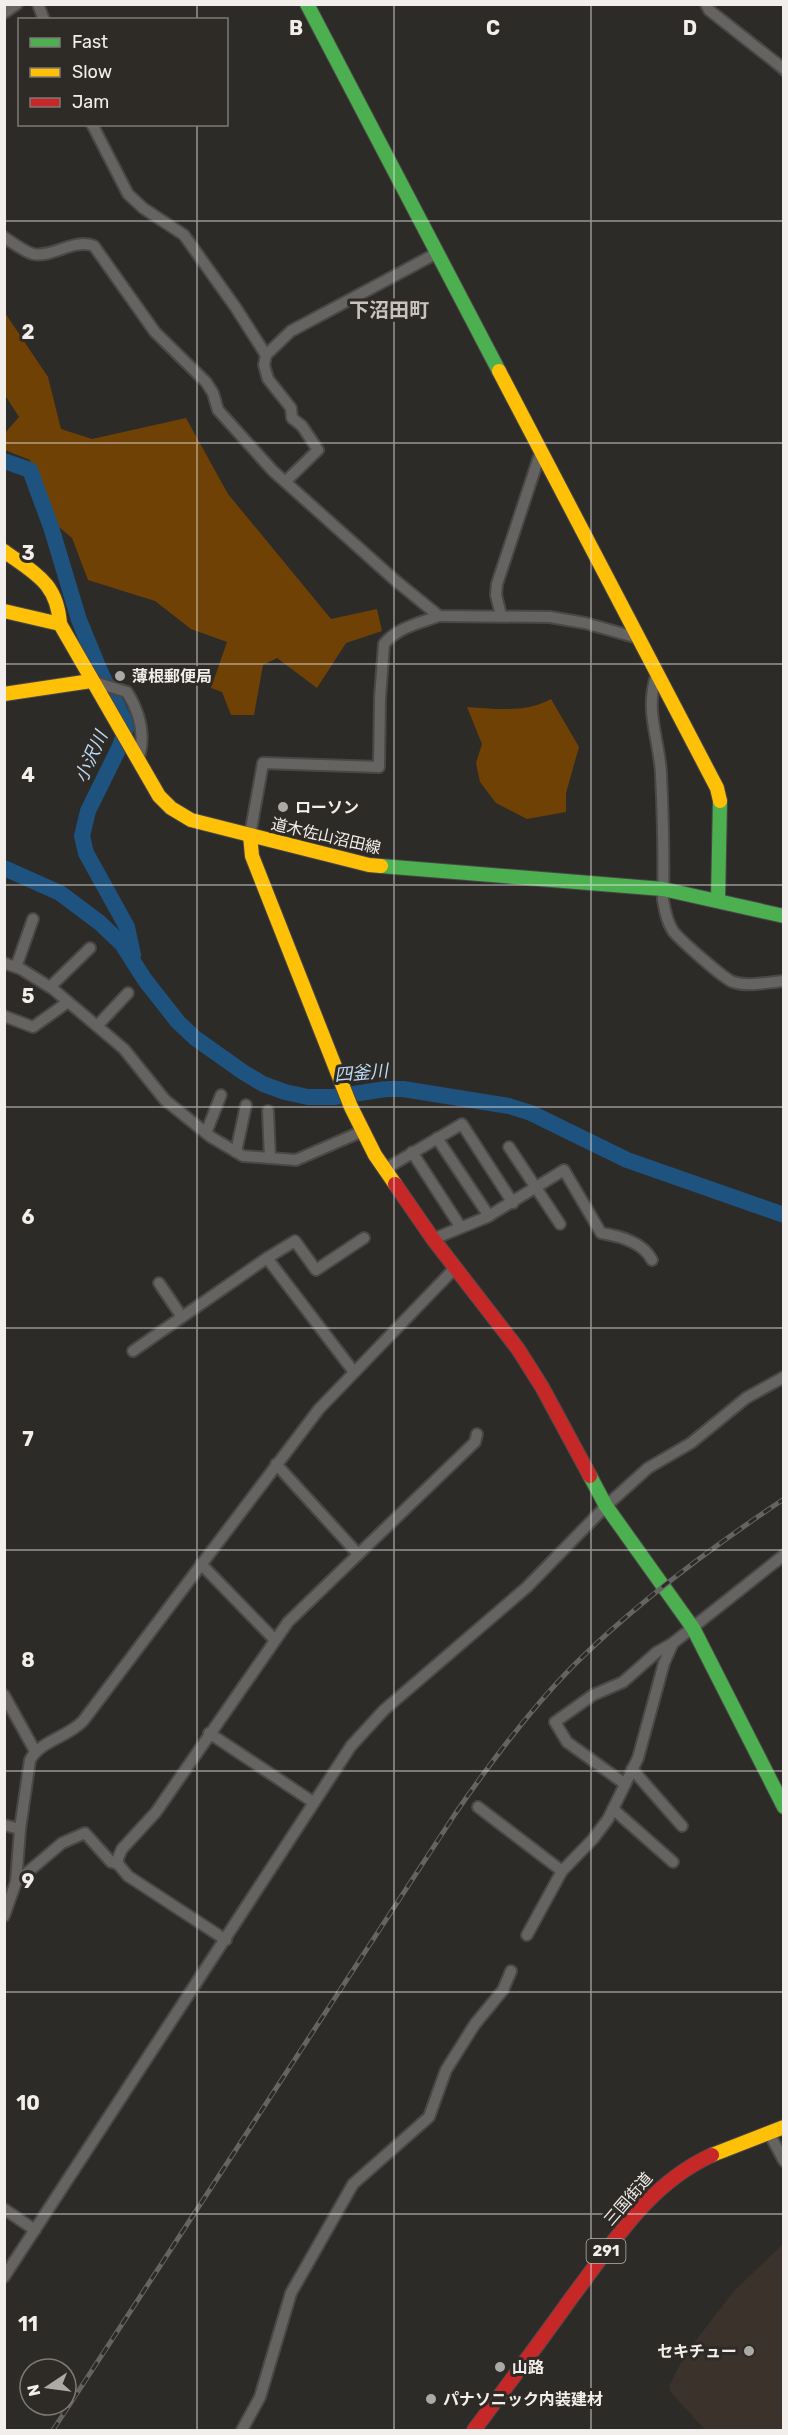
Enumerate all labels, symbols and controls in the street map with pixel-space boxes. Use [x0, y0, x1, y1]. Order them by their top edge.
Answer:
text: B [289, 16, 303, 40]
text: C [486, 16, 500, 40]
text: D [683, 16, 697, 40]
legend [18, 18, 228, 126]
text: Fast [72, 31, 108, 53]
text: Slow [72, 61, 112, 83]
text: Jam [72, 91, 109, 113]
district label: 下沼田町 [349, 298, 429, 322]
text: 2 [22, 320, 35, 344]
text: 3 [21, 541, 35, 565]
place label: 薄根郵便局 [132, 667, 212, 686]
marker: 薄根郵便局 [113, 669, 127, 683]
water label: 小沢川 [70, 726, 113, 786]
text: 4 [21, 763, 35, 787]
place label: ローソン [295, 798, 359, 817]
marker: ローソン [276, 800, 290, 814]
street label: 道木佐山沼田線 [269, 814, 383, 858]
text: 5 [22, 984, 35, 1008]
water label: 四釜川 [333, 1060, 391, 1086]
text: 6 [21, 1205, 35, 1229]
text: 7 [22, 1427, 34, 1451]
text: 8 [21, 1648, 35, 1672]
text: 9 [22, 1869, 35, 1893]
text: 10 [16, 2091, 40, 2115]
street label: 三国街道 [600, 2169, 656, 2229]
road number: 291 [586, 2239, 626, 2263]
text: 11 [18, 2312, 38, 2336]
place label: セキチュー [657, 2342, 737, 2361]
marker: セキチュー [742, 2344, 756, 2358]
north arrow [18, 2357, 78, 2417]
place label: 山路 [512, 2358, 544, 2377]
marker: 山路 [493, 2360, 507, 2374]
text: N [23, 2383, 44, 2398]
place label: パナソニック内装建材 [443, 2390, 603, 2409]
marker: パナソニック内装建材 [424, 2392, 438, 2406]

